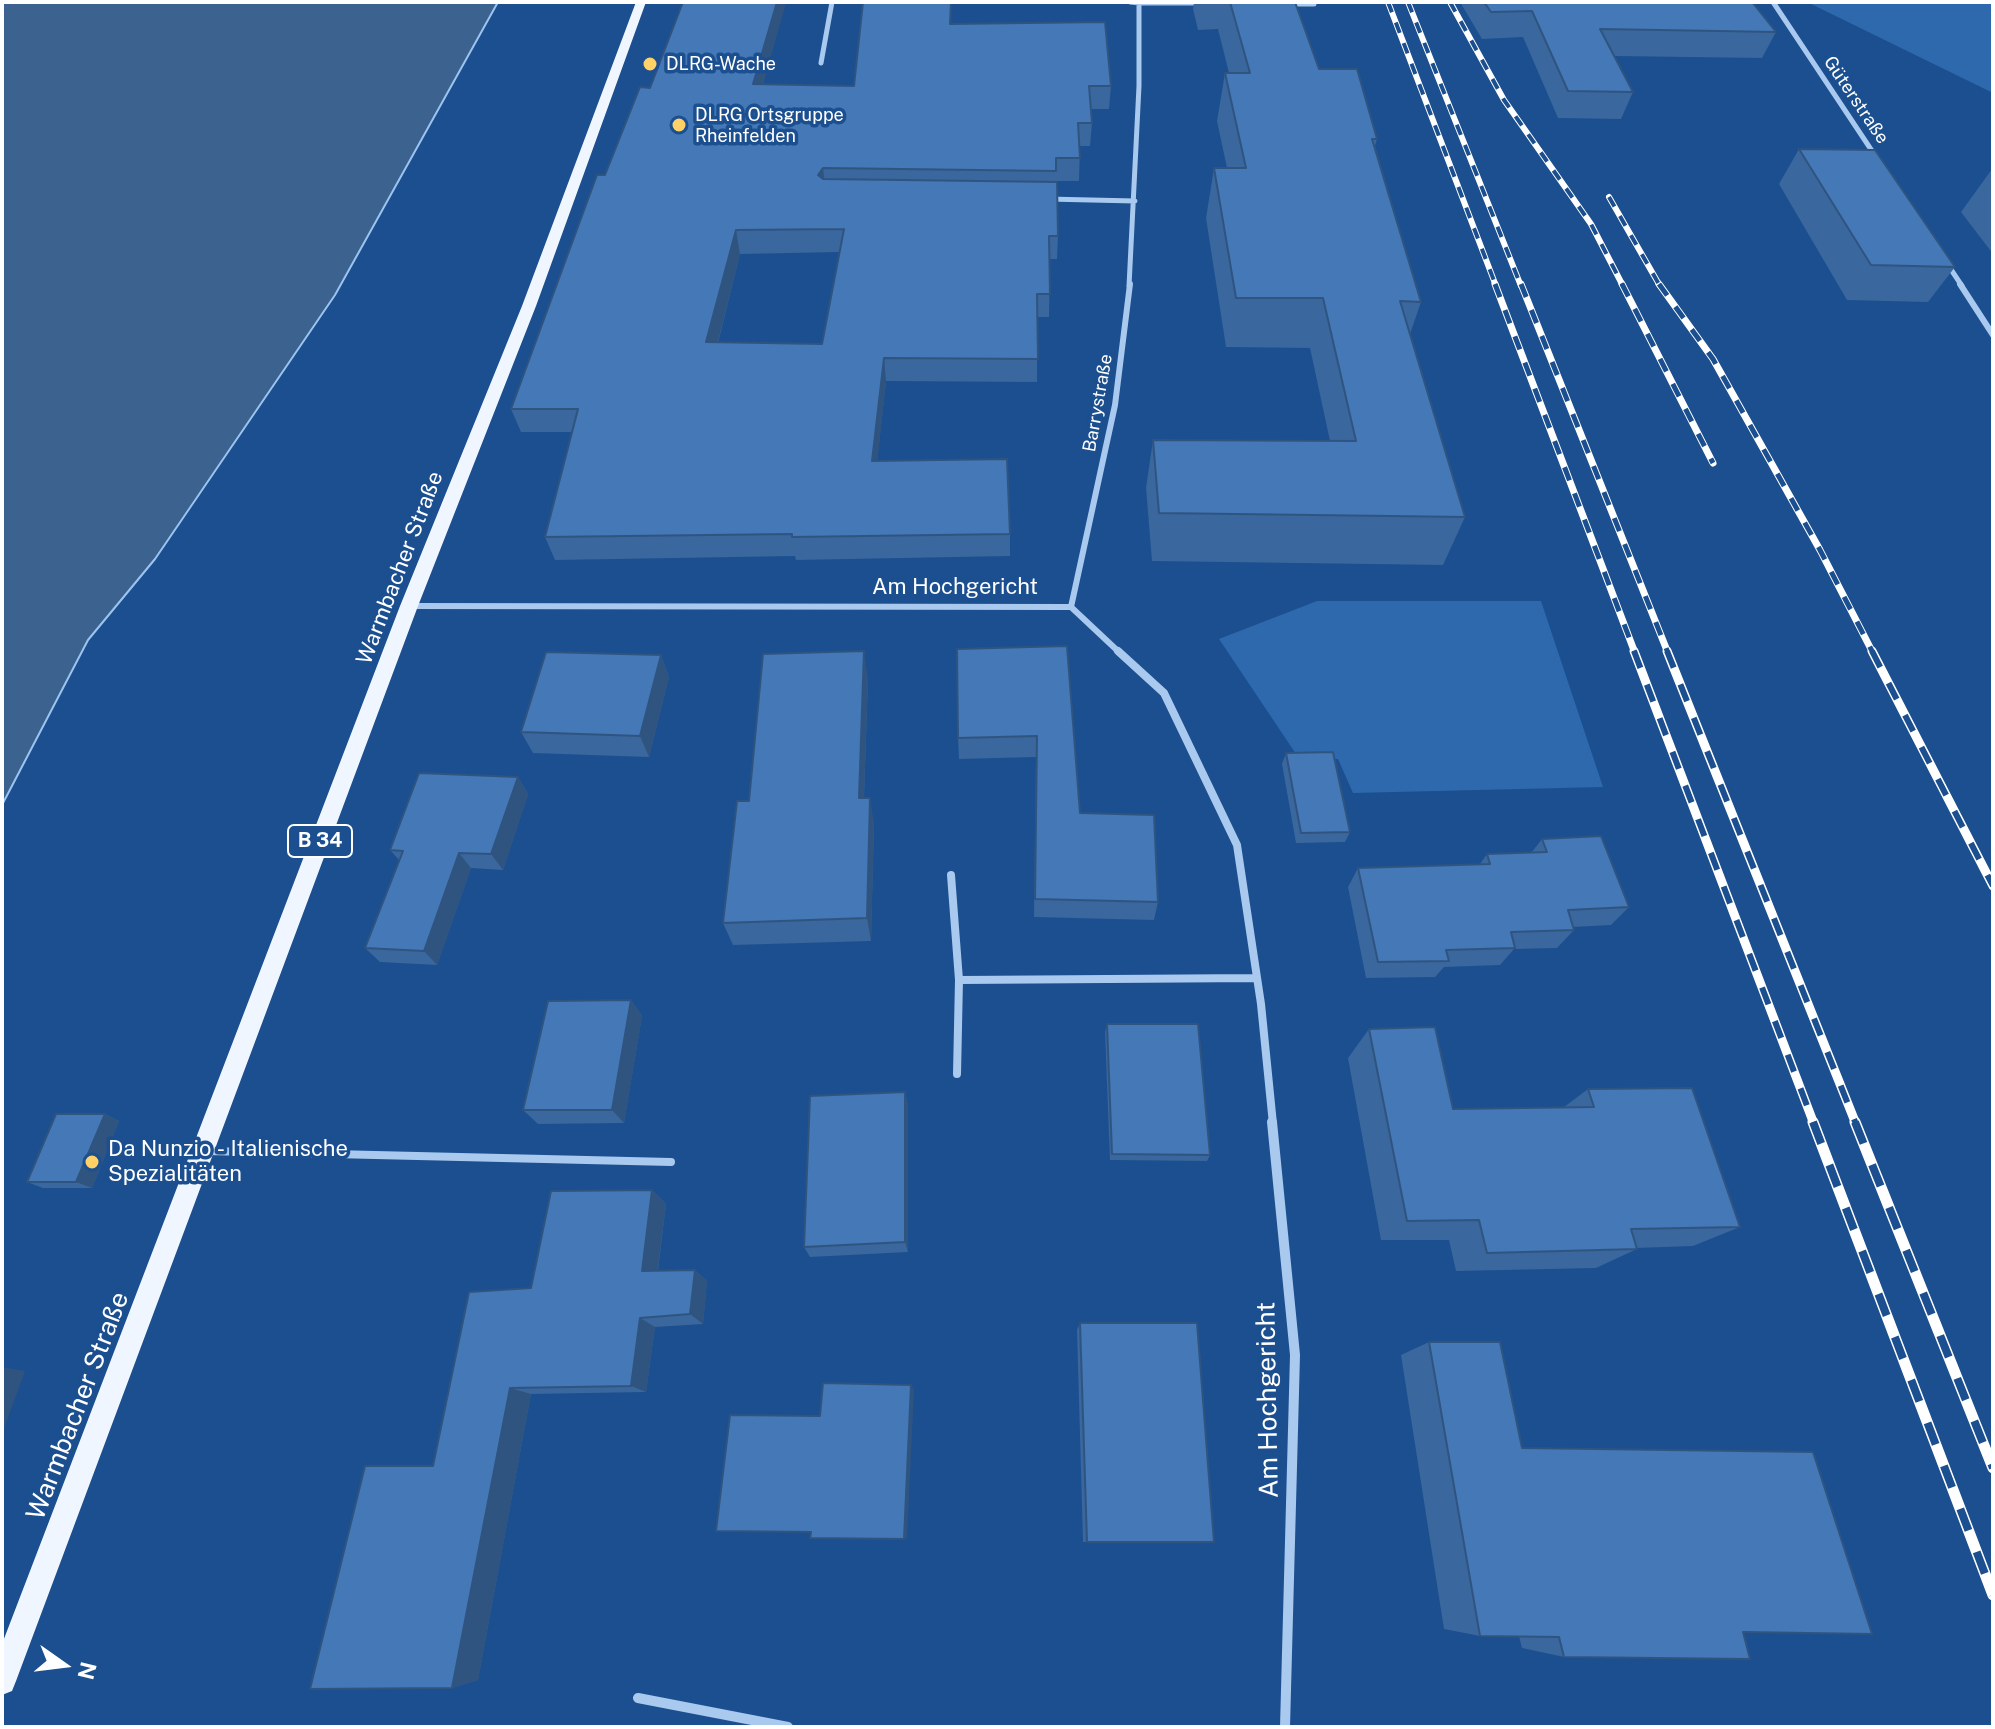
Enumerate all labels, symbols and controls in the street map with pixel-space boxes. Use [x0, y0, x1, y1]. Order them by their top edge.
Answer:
street label: Güterstraße [1819, 52, 1893, 148]
place label: DLRG-Wache [666, 53, 776, 75]
marker: DLRG-Wache [641, 55, 659, 73]
place label: DLRG Ortsgruppe Rheinfelden [695, 104, 844, 146]
marker: DLRG Ortsgruppe Rheinfelden [670, 116, 688, 134]
street label: Barrystraße [1079, 352, 1117, 454]
street label: Warmbacher Straße [351, 468, 449, 668]
street label: Am Hochgericht [872, 574, 1038, 600]
road number: B 34 [288, 825, 352, 857]
place label: Da Nunzio - Italienische Spezialitäten [108, 1136, 348, 1188]
marker: Da Nunzio - Italienische Spezialitäten [83, 1153, 101, 1171]
street label: Warmbacher Straße [20, 1288, 136, 1524]
street label: Am Hochgericht [1251, 1302, 1285, 1498]
north arrow [24, 1625, 104, 1705]
text: N [73, 1659, 102, 1682]

